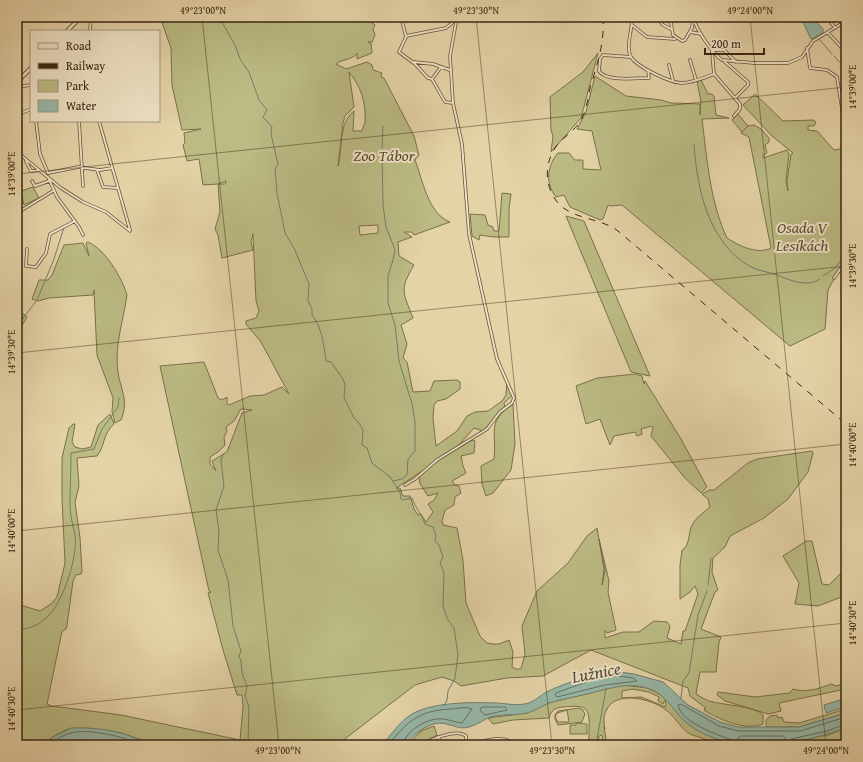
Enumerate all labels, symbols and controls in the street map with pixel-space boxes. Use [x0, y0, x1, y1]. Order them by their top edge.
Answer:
text: 49°23'00"N [180, 3, 226, 18]
text: 49°23'30"N [453, 3, 499, 18]
text: 49°24'00"N [727, 3, 773, 18]
legend [30, 30, 160, 122]
scale bar [705, 30, 764, 56]
text: 200 m [711, 35, 741, 52]
text: Road [66, 37, 92, 54]
text: Railway [66, 57, 105, 74]
text: 14°39'00"E [845, 65, 860, 109]
text: Park [66, 77, 90, 94]
text: Water [66, 97, 96, 114]
park label: Zoo Tábor [353, 143, 416, 167]
text: 14°39'00"E [4, 152, 19, 196]
park label: Osada V Lesíkách [775, 215, 828, 257]
text: 14°39'30"E [845, 244, 860, 288]
text: 14°39'30"E [4, 330, 19, 374]
text: 14°40'00"E [845, 423, 860, 467]
text: 14°40'00"E [4, 509, 19, 553]
text: 14°40'30"E [845, 601, 860, 645]
water label: Lužnice [568, 655, 623, 689]
text: 14°40'30"E [4, 687, 19, 731]
text: 49°23'00"N [255, 743, 301, 758]
text: 49°23'30"N [529, 743, 575, 758]
text: 49°24'00"N [803, 743, 849, 758]

